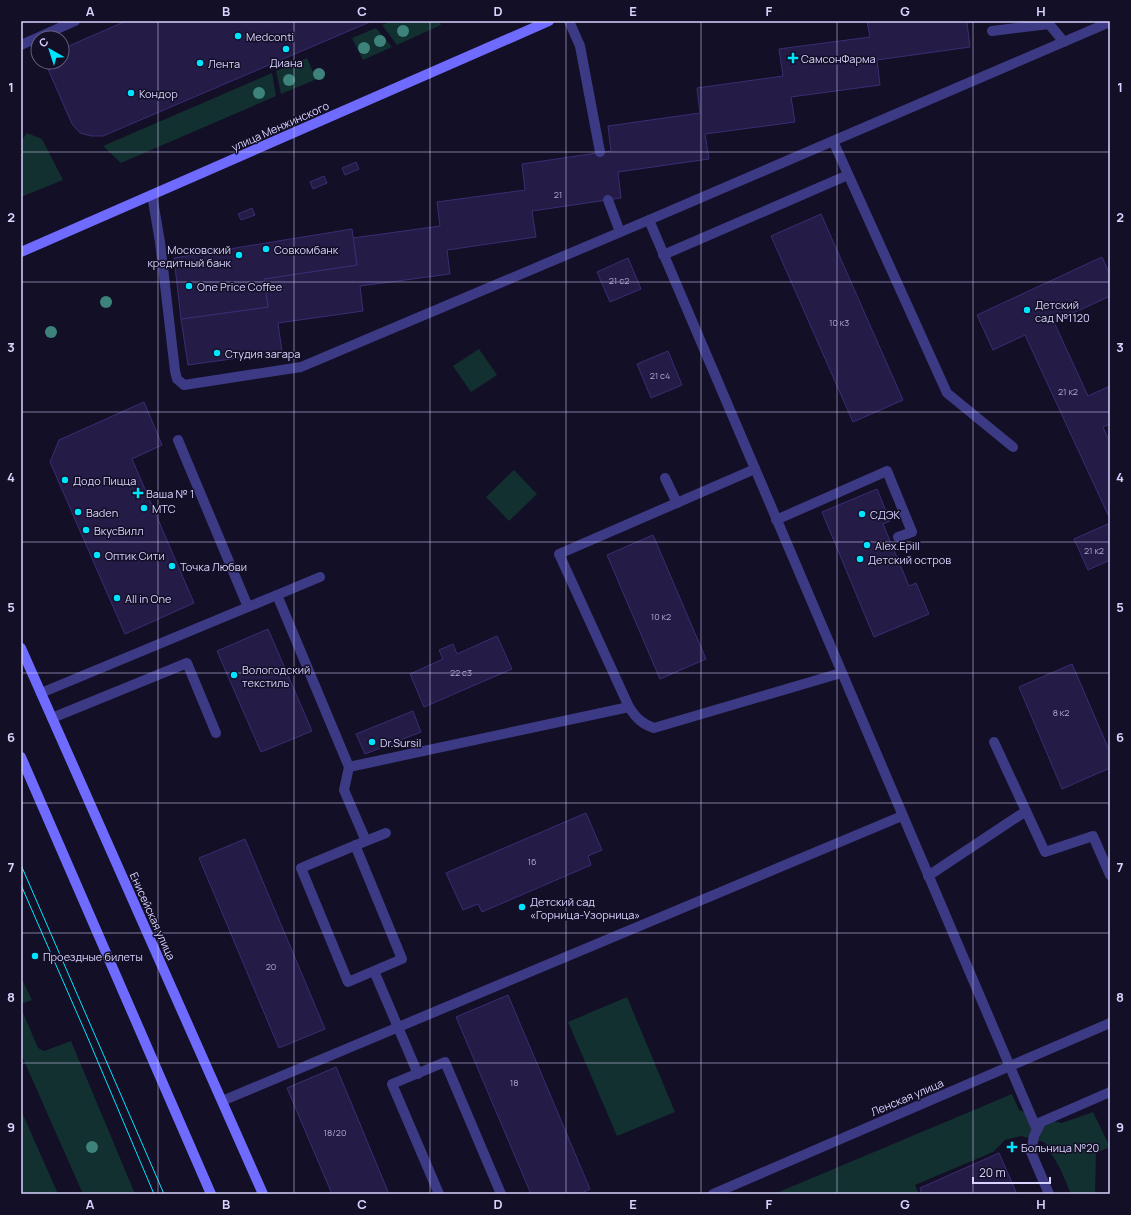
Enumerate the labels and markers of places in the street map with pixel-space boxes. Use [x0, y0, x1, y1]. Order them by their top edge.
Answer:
place label: Medconti [246, 29, 294, 44]
marker: Medconti [233, 31, 243, 41]
marker: Диана [281, 44, 291, 54]
place label: СамсонФарма [801, 51, 876, 66]
marker: СамсонФарма [788, 53, 798, 63]
place label: Диана [269, 55, 303, 70]
place label: Лента [208, 56, 240, 71]
marker: Лента [195, 58, 205, 68]
place label: Кондор [139, 86, 178, 101]
marker: Кондор [126, 88, 136, 98]
place label: Московский кредитный банк [147, 242, 232, 270]
place label: Совкомбанк [274, 242, 339, 257]
marker: Совкомбанк [261, 244, 271, 254]
marker: Московский кредитный банк [234, 250, 244, 260]
place label: One Price Coffee [197, 279, 283, 294]
marker: One Price Coffee [184, 281, 194, 291]
place label: Детский сад №1120 [1035, 297, 1090, 325]
marker: Детский сад №1120 [1022, 305, 1032, 315]
place label: Студия загара [225, 346, 300, 361]
marker: Студия загара [212, 348, 222, 358]
place label: Додо Пицца [73, 473, 136, 488]
marker: Додо Пицца [60, 475, 70, 485]
place label: Ваша № 1 [146, 486, 194, 501]
marker: Ваша № 1 [133, 488, 143, 498]
place label: МТС [152, 501, 176, 516]
marker: МТС [139, 503, 149, 513]
place label: Baden [86, 505, 118, 520]
marker: Baden [73, 507, 83, 517]
place label: СДЭК [870, 507, 900, 522]
marker: СДЭК [857, 509, 867, 519]
place label: ВкусВилл [94, 523, 144, 538]
marker: ВкусВилл [81, 525, 91, 535]
place label: Alex.Epill [875, 538, 920, 553]
marker: Alex.Epill [862, 540, 872, 550]
place label: Оптик Сити [105, 548, 165, 563]
marker: Оптик Сити [92, 550, 102, 560]
place label: Детский остров [868, 552, 951, 567]
marker: Детский остров [855, 554, 865, 564]
place label: Точка Любви [180, 559, 247, 574]
marker: Точка Любви [167, 561, 177, 571]
place label: All in One [125, 591, 172, 606]
marker: All in One [112, 593, 122, 603]
place label: Вологодский текстиль [242, 662, 310, 690]
marker: Вологодский текстиль [229, 670, 239, 680]
place label: Dr.Sursil [380, 735, 421, 750]
marker: Dr.Sursil [367, 737, 377, 747]
place label: Детский сад «Горница-Узорница» [530, 894, 640, 922]
marker: Детский сад «Горница-Узорница» [517, 902, 527, 912]
place label: Проездные билеты [43, 949, 143, 964]
marker: Проездные билеты [30, 951, 40, 961]
place label: Больница №20 [1021, 1140, 1099, 1155]
marker: Больница №20 [1006, 1141, 1018, 1153]

